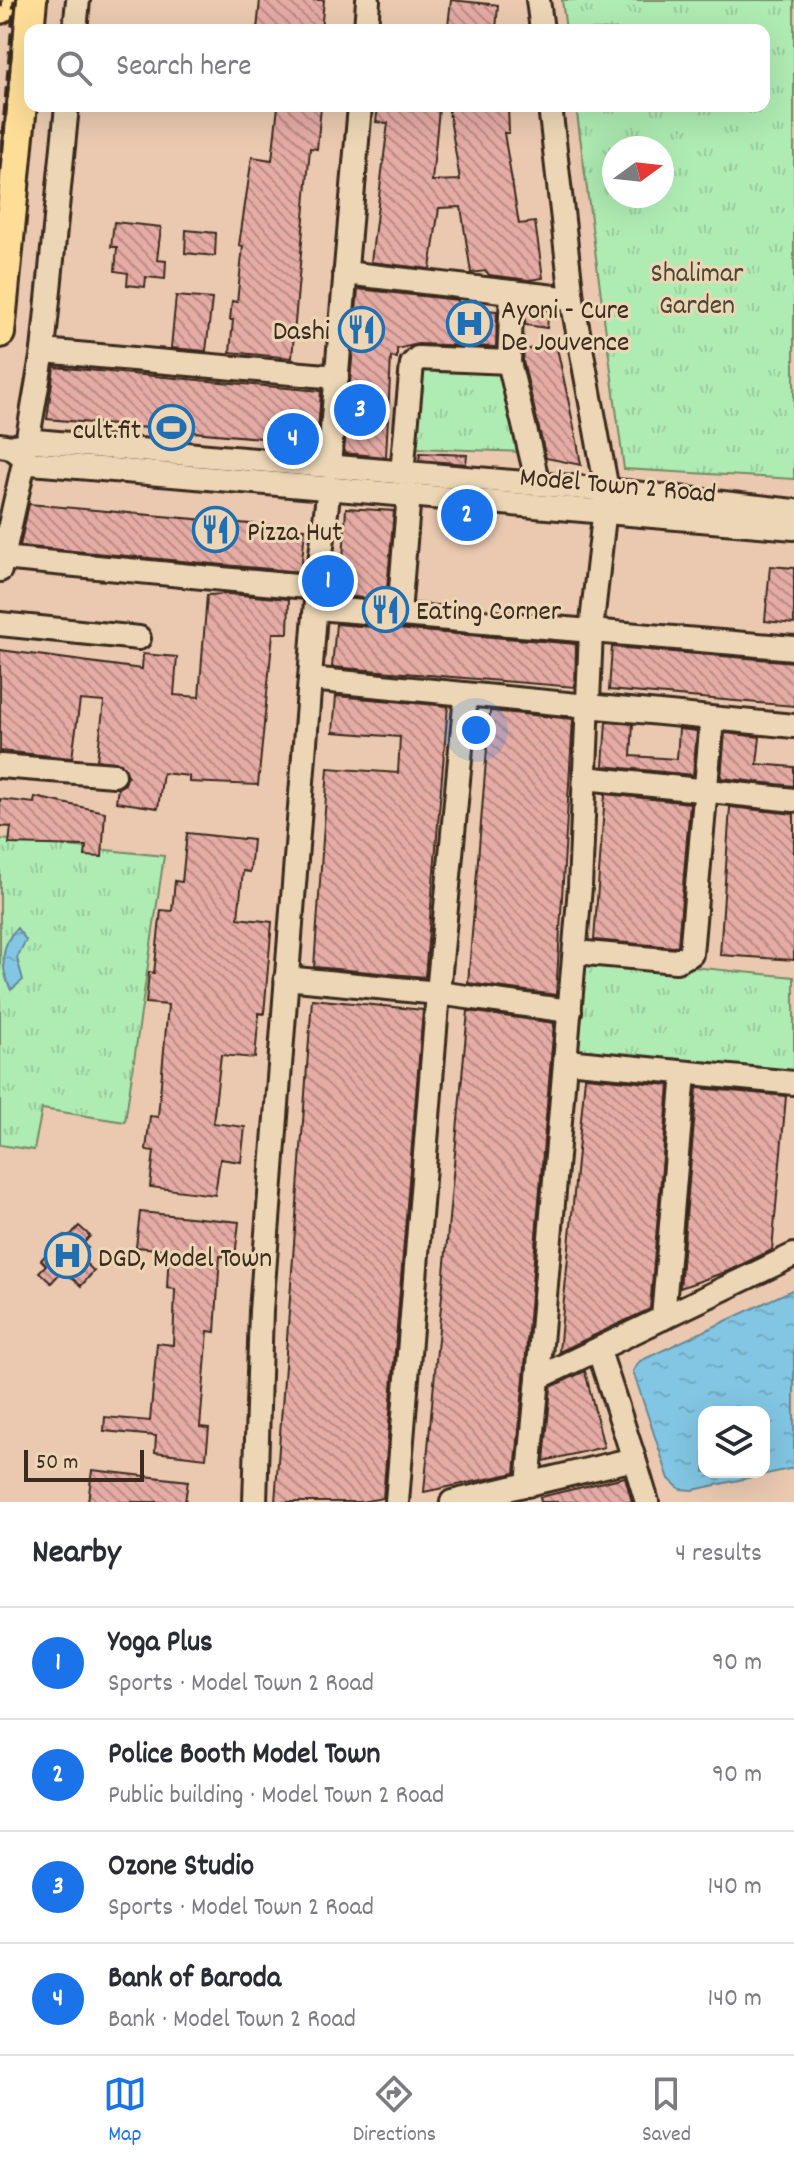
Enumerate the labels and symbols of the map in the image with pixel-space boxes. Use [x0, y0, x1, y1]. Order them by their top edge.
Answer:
north arrow [602, 136, 674, 208]
park label: Shalimar Garden [651, 256, 744, 328]
place label: Ayoni - Cure De Jouvence [501, 293, 629, 365]
hospital icon: Ayoni - Cure De Jouvence [446, 300, 494, 348]
restaurant icon: Dashi [337, 305, 385, 353]
place label: Dashi [273, 314, 330, 354]
pin: 3 [334, 380, 386, 440]
sports icon: cult.fit [148, 404, 196, 452]
pin: 4 [267, 409, 319, 469]
place label: cult.fit [73, 413, 141, 453]
street label: Model Town 2 Road [518, 459, 717, 516]
pin: 2 [441, 485, 493, 545]
restaurant icon: Pizza Hut [192, 506, 240, 554]
place label: Pizza Hut [247, 515, 342, 555]
pin: 1 [302, 551, 354, 611]
restaurant icon: Eating Corner [361, 585, 409, 633]
place label: Eating Corner [416, 594, 562, 634]
your location [456, 710, 496, 750]
hospital icon: DGD, Model Town [43, 1232, 91, 1280]
place label: DGD, Model Town [98, 1241, 272, 1281]
scale bar [24, 1446, 144, 1482]

